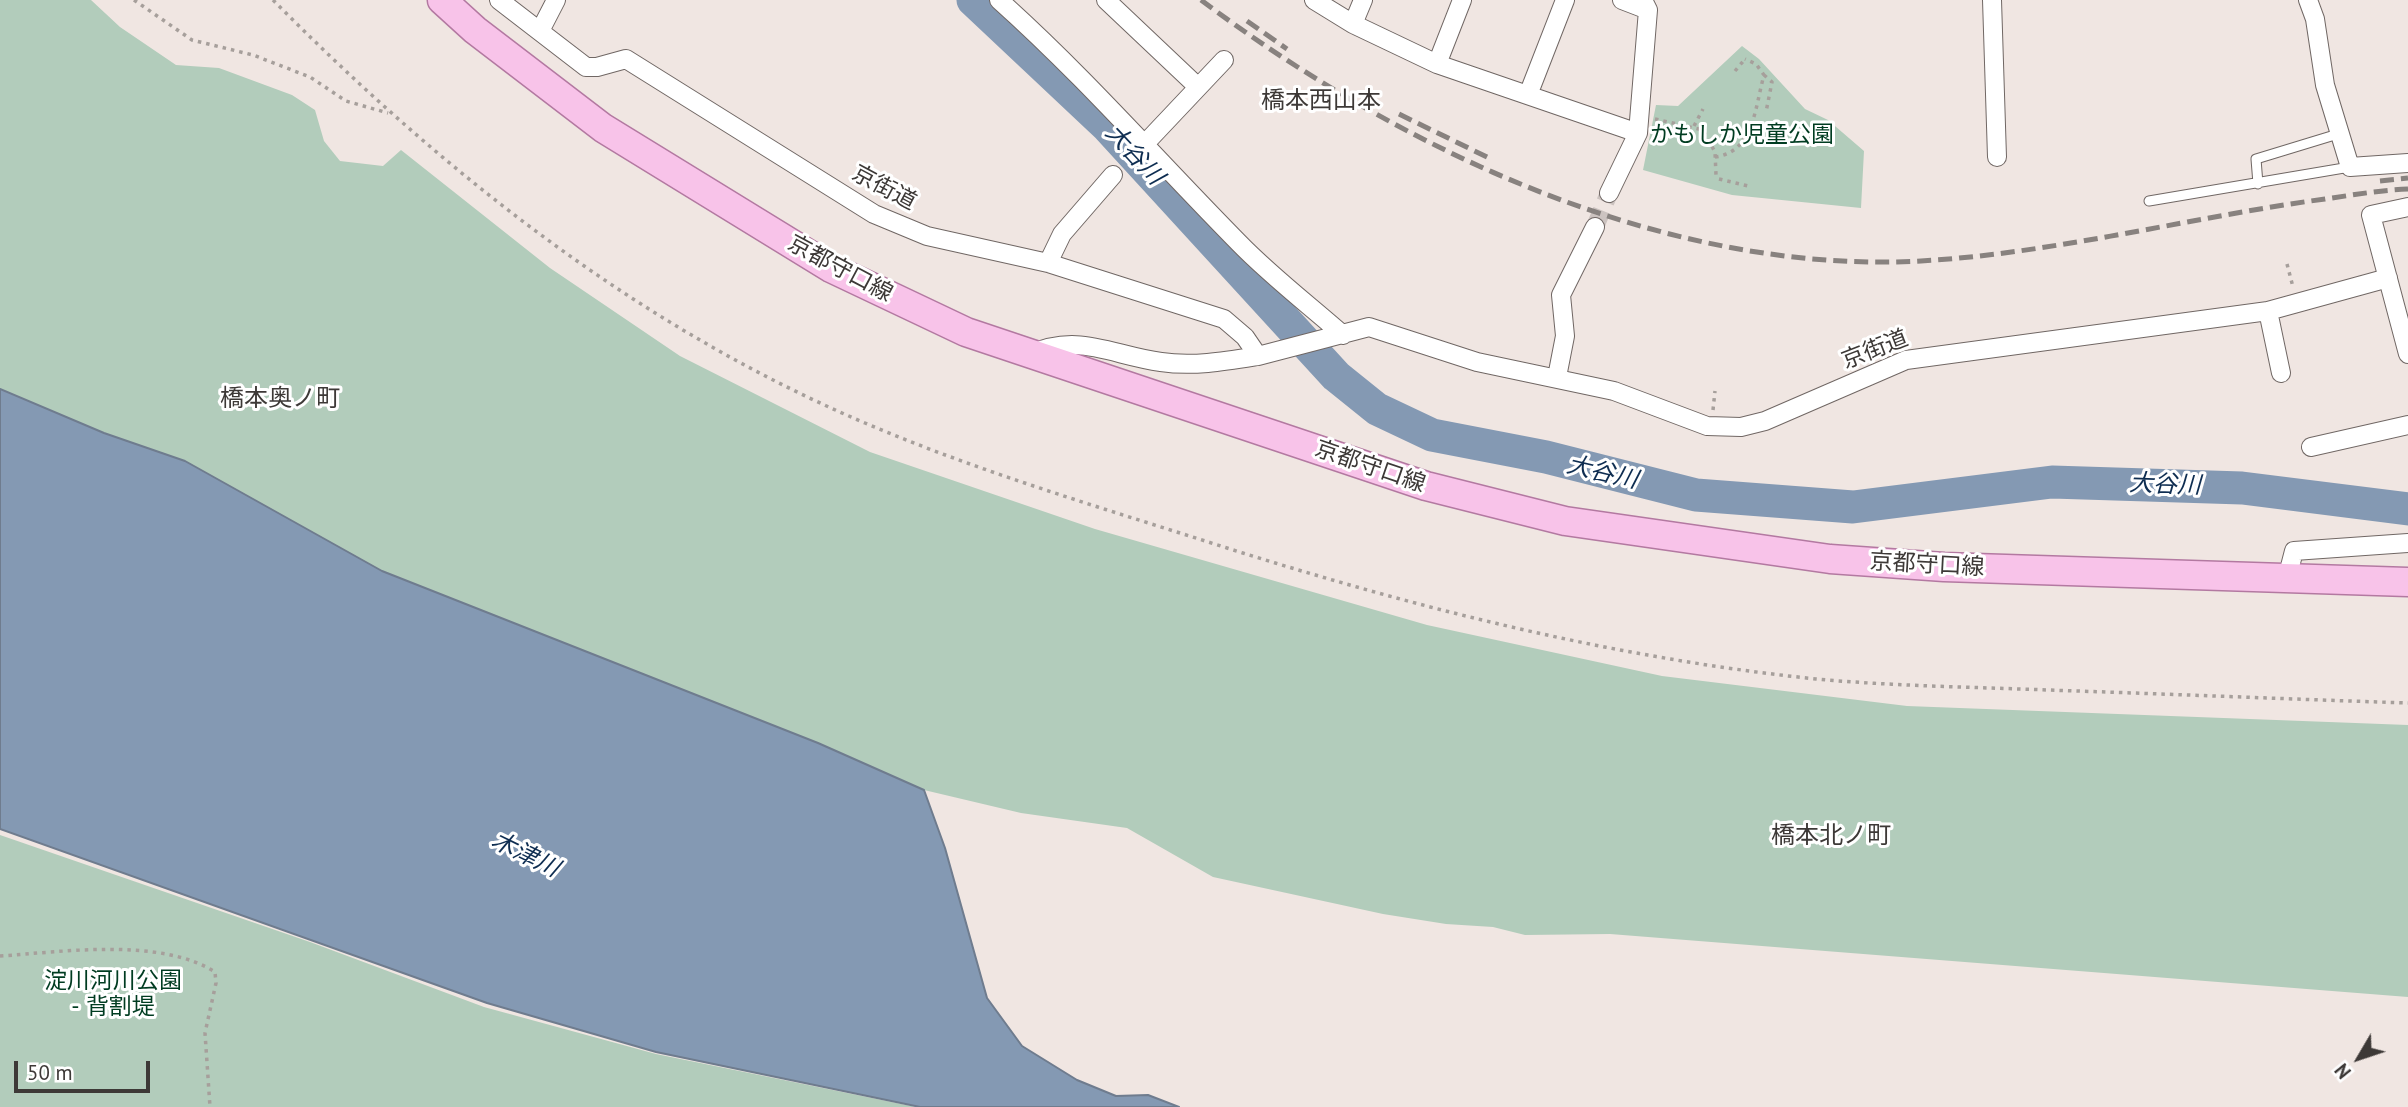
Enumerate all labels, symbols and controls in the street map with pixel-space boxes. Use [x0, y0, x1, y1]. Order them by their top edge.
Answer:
district label: 橋本西山本 [1261, 87, 1381, 115]
water label: 大谷川 [1099, 119, 1169, 191]
park label: かもしか児童公園 [1650, 121, 1834, 149]
street label: 京街道 [847, 160, 921, 216]
street label: 京都守口線 [783, 230, 897, 308]
street label: 京街道 [1838, 325, 1912, 375]
district label: 橋本奥ノ町 [220, 385, 340, 413]
street label: 京都守口線 [1311, 435, 1429, 499]
water label: 大谷川 [1564, 451, 1640, 495]
water label: 大谷川 [2129, 469, 2201, 501]
street label: 京都守口線 [1869, 548, 1985, 582]
district label: 橋本北ノ町 [1771, 822, 1891, 850]
water label: 木津川 [486, 826, 564, 884]
park label: 淀川河川公園 - 背割堤 [44, 967, 182, 1021]
north arrow [2324, 1023, 2394, 1093]
scale bar [18, 1048, 154, 1092]
text: 50 m [27, 1059, 73, 1086]
text: N [2329, 1059, 2356, 1084]

